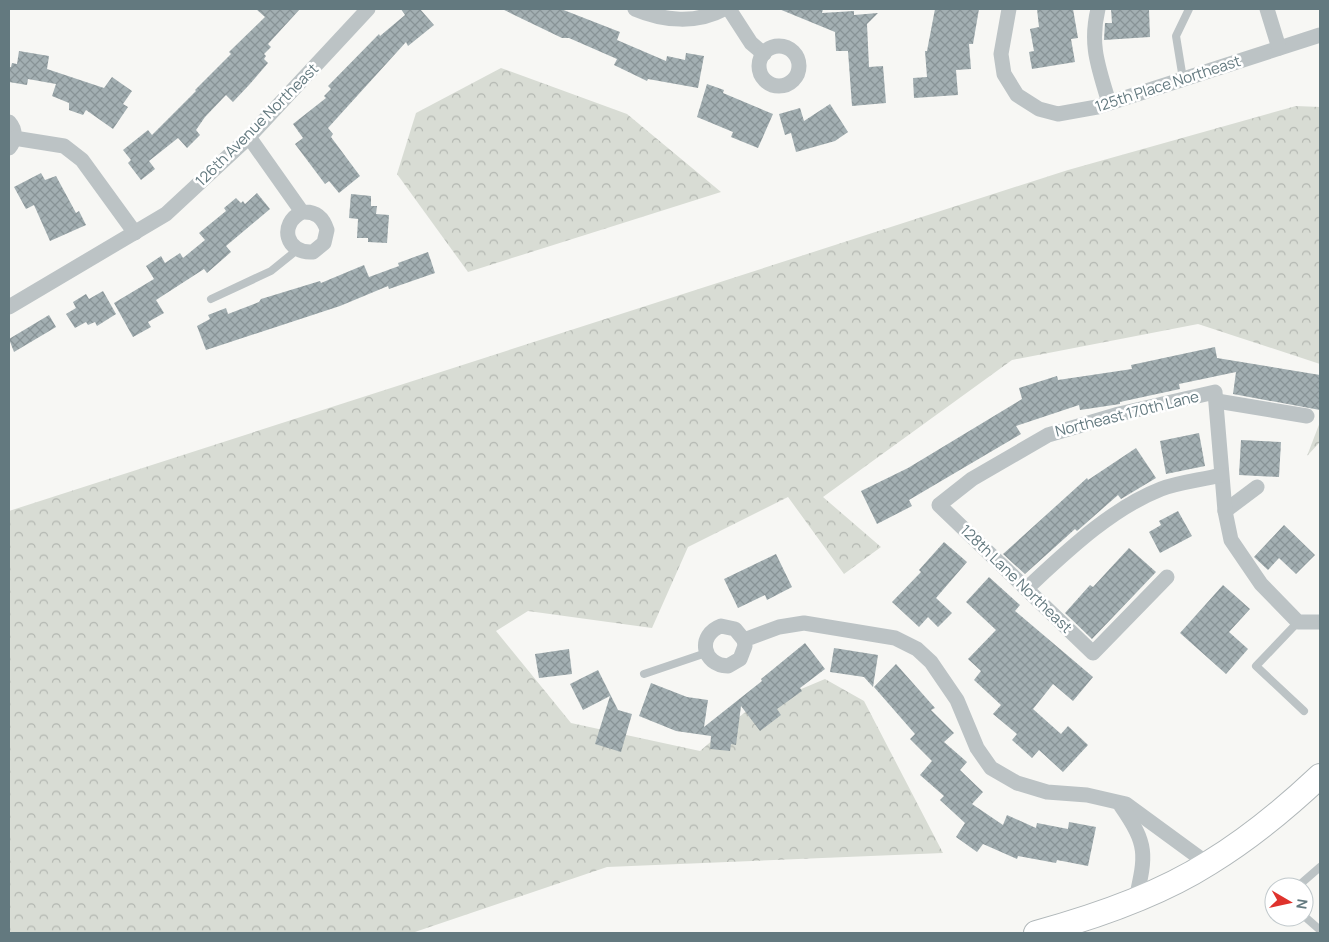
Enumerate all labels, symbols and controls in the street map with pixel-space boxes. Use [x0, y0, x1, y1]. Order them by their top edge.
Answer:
street label: 125th Place Northeast [1092, 50, 1243, 117]
street label: 126th Avenue Northeast [190, 58, 323, 191]
street label: Northeast 170th Lane [1053, 385, 1201, 442]
street label: 128th Lane Northeast [956, 520, 1077, 638]
north arrow [1264, 877, 1314, 927]
text: N [1292, 898, 1313, 911]

